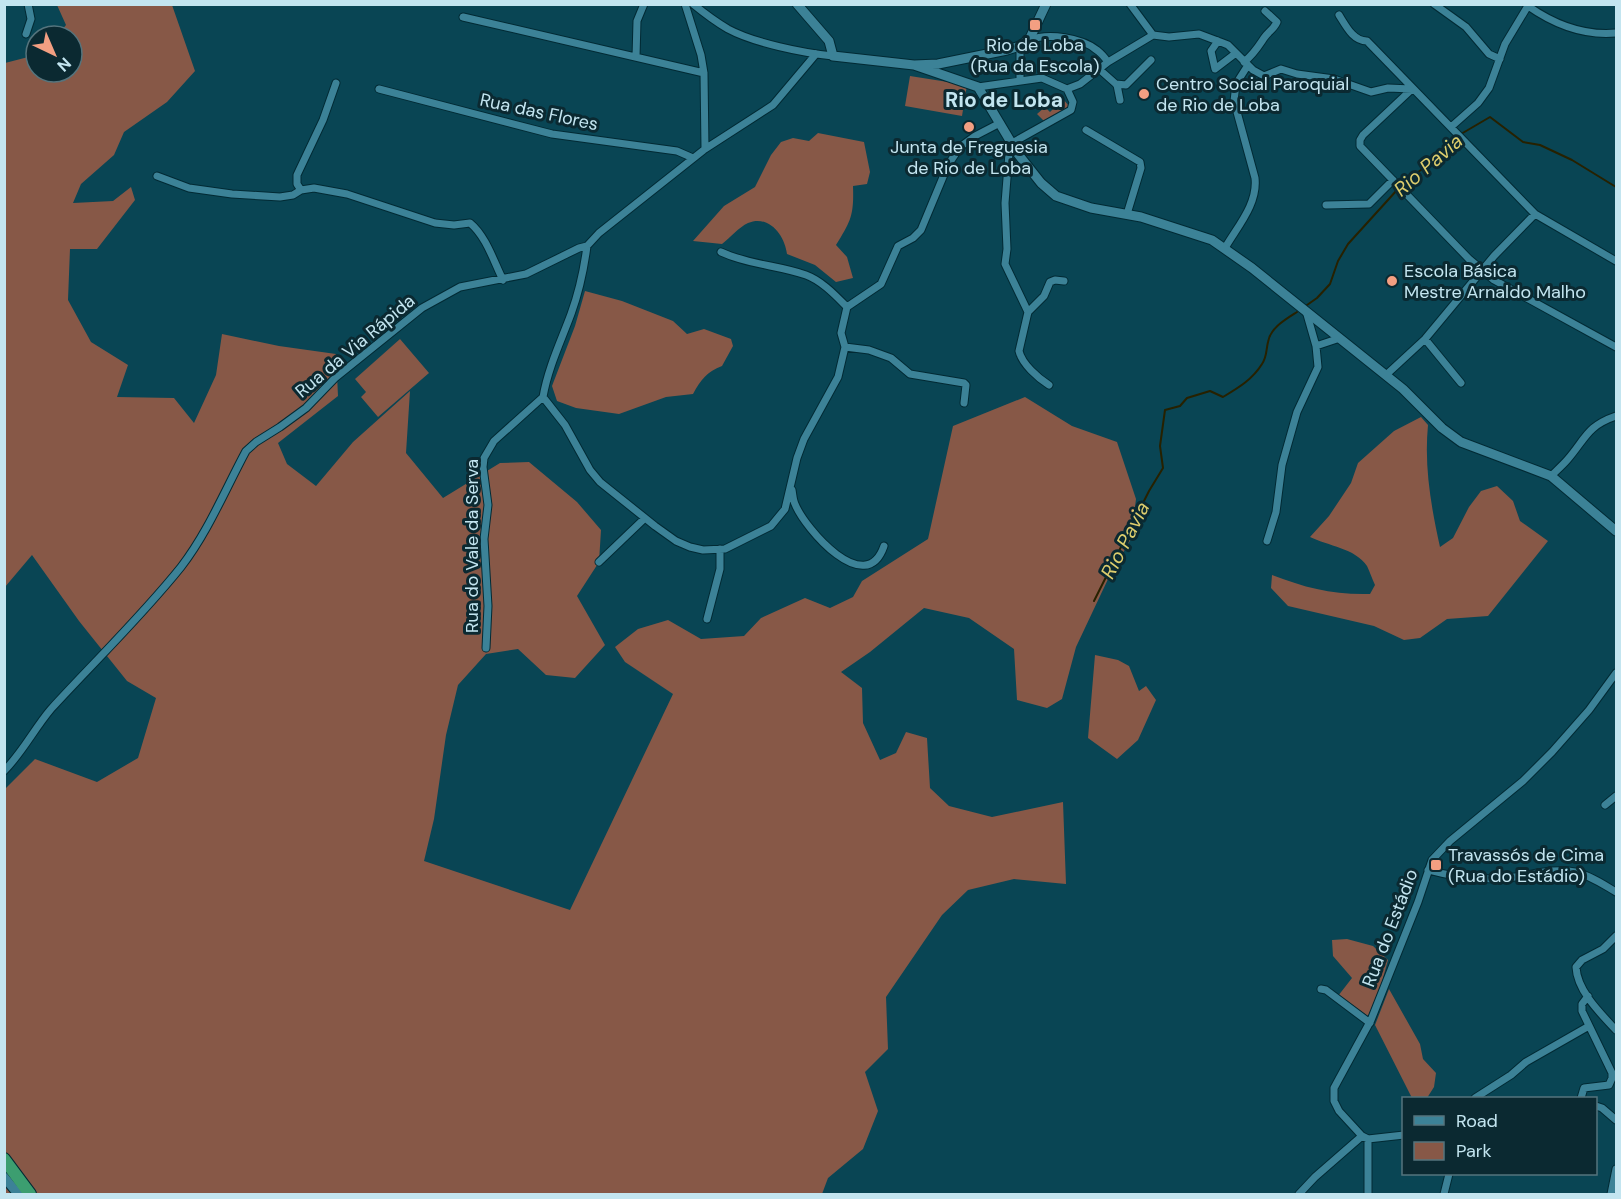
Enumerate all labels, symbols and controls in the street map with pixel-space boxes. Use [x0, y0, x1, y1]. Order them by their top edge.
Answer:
marker: Rio de Loba (Rua da Escola) [1028, 18, 1042, 32]
north arrow [24, 24, 84, 84]
place label: Rio de Loba (Rua da Escola) [971, 33, 1099, 78]
text: N [53, 53, 76, 76]
place label: Centro Social Paroquial de Rio de Loba [1156, 72, 1349, 117]
district label: Rio de Loba [945, 86, 1063, 114]
marker: Centro Social Paroquial de Rio de Loba [1137, 87, 1151, 101]
street label: Rua das Flores [478, 88, 600, 136]
marker: Junta de Freguesia de Rio de Loba [962, 120, 976, 134]
water label: Rio Pavia [1388, 128, 1468, 202]
place label: Junta de Freguesia de Rio de Loba [890, 135, 1048, 180]
place label: Escola Básica Mestre Arnaldo Malho [1404, 259, 1586, 304]
marker: Escola Básica Mestre Arnaldo Malho [1385, 274, 1399, 288]
street label: Rua da Via Rápida [290, 289, 420, 403]
street label: Rua do Vale da Serva [460, 459, 484, 633]
water label: Rio Pavia [1095, 497, 1155, 583]
place label: Travassós de Cima (Rua do Estádio) [1448, 843, 1604, 888]
marker: Travassós de Cima (Rua do Estádio) [1429, 858, 1443, 872]
street label: Rua do Estádio [1357, 866, 1423, 990]
legend [1402, 1097, 1597, 1175]
text: Road [1456, 1109, 1498, 1133]
text: Park [1456, 1139, 1492, 1163]

